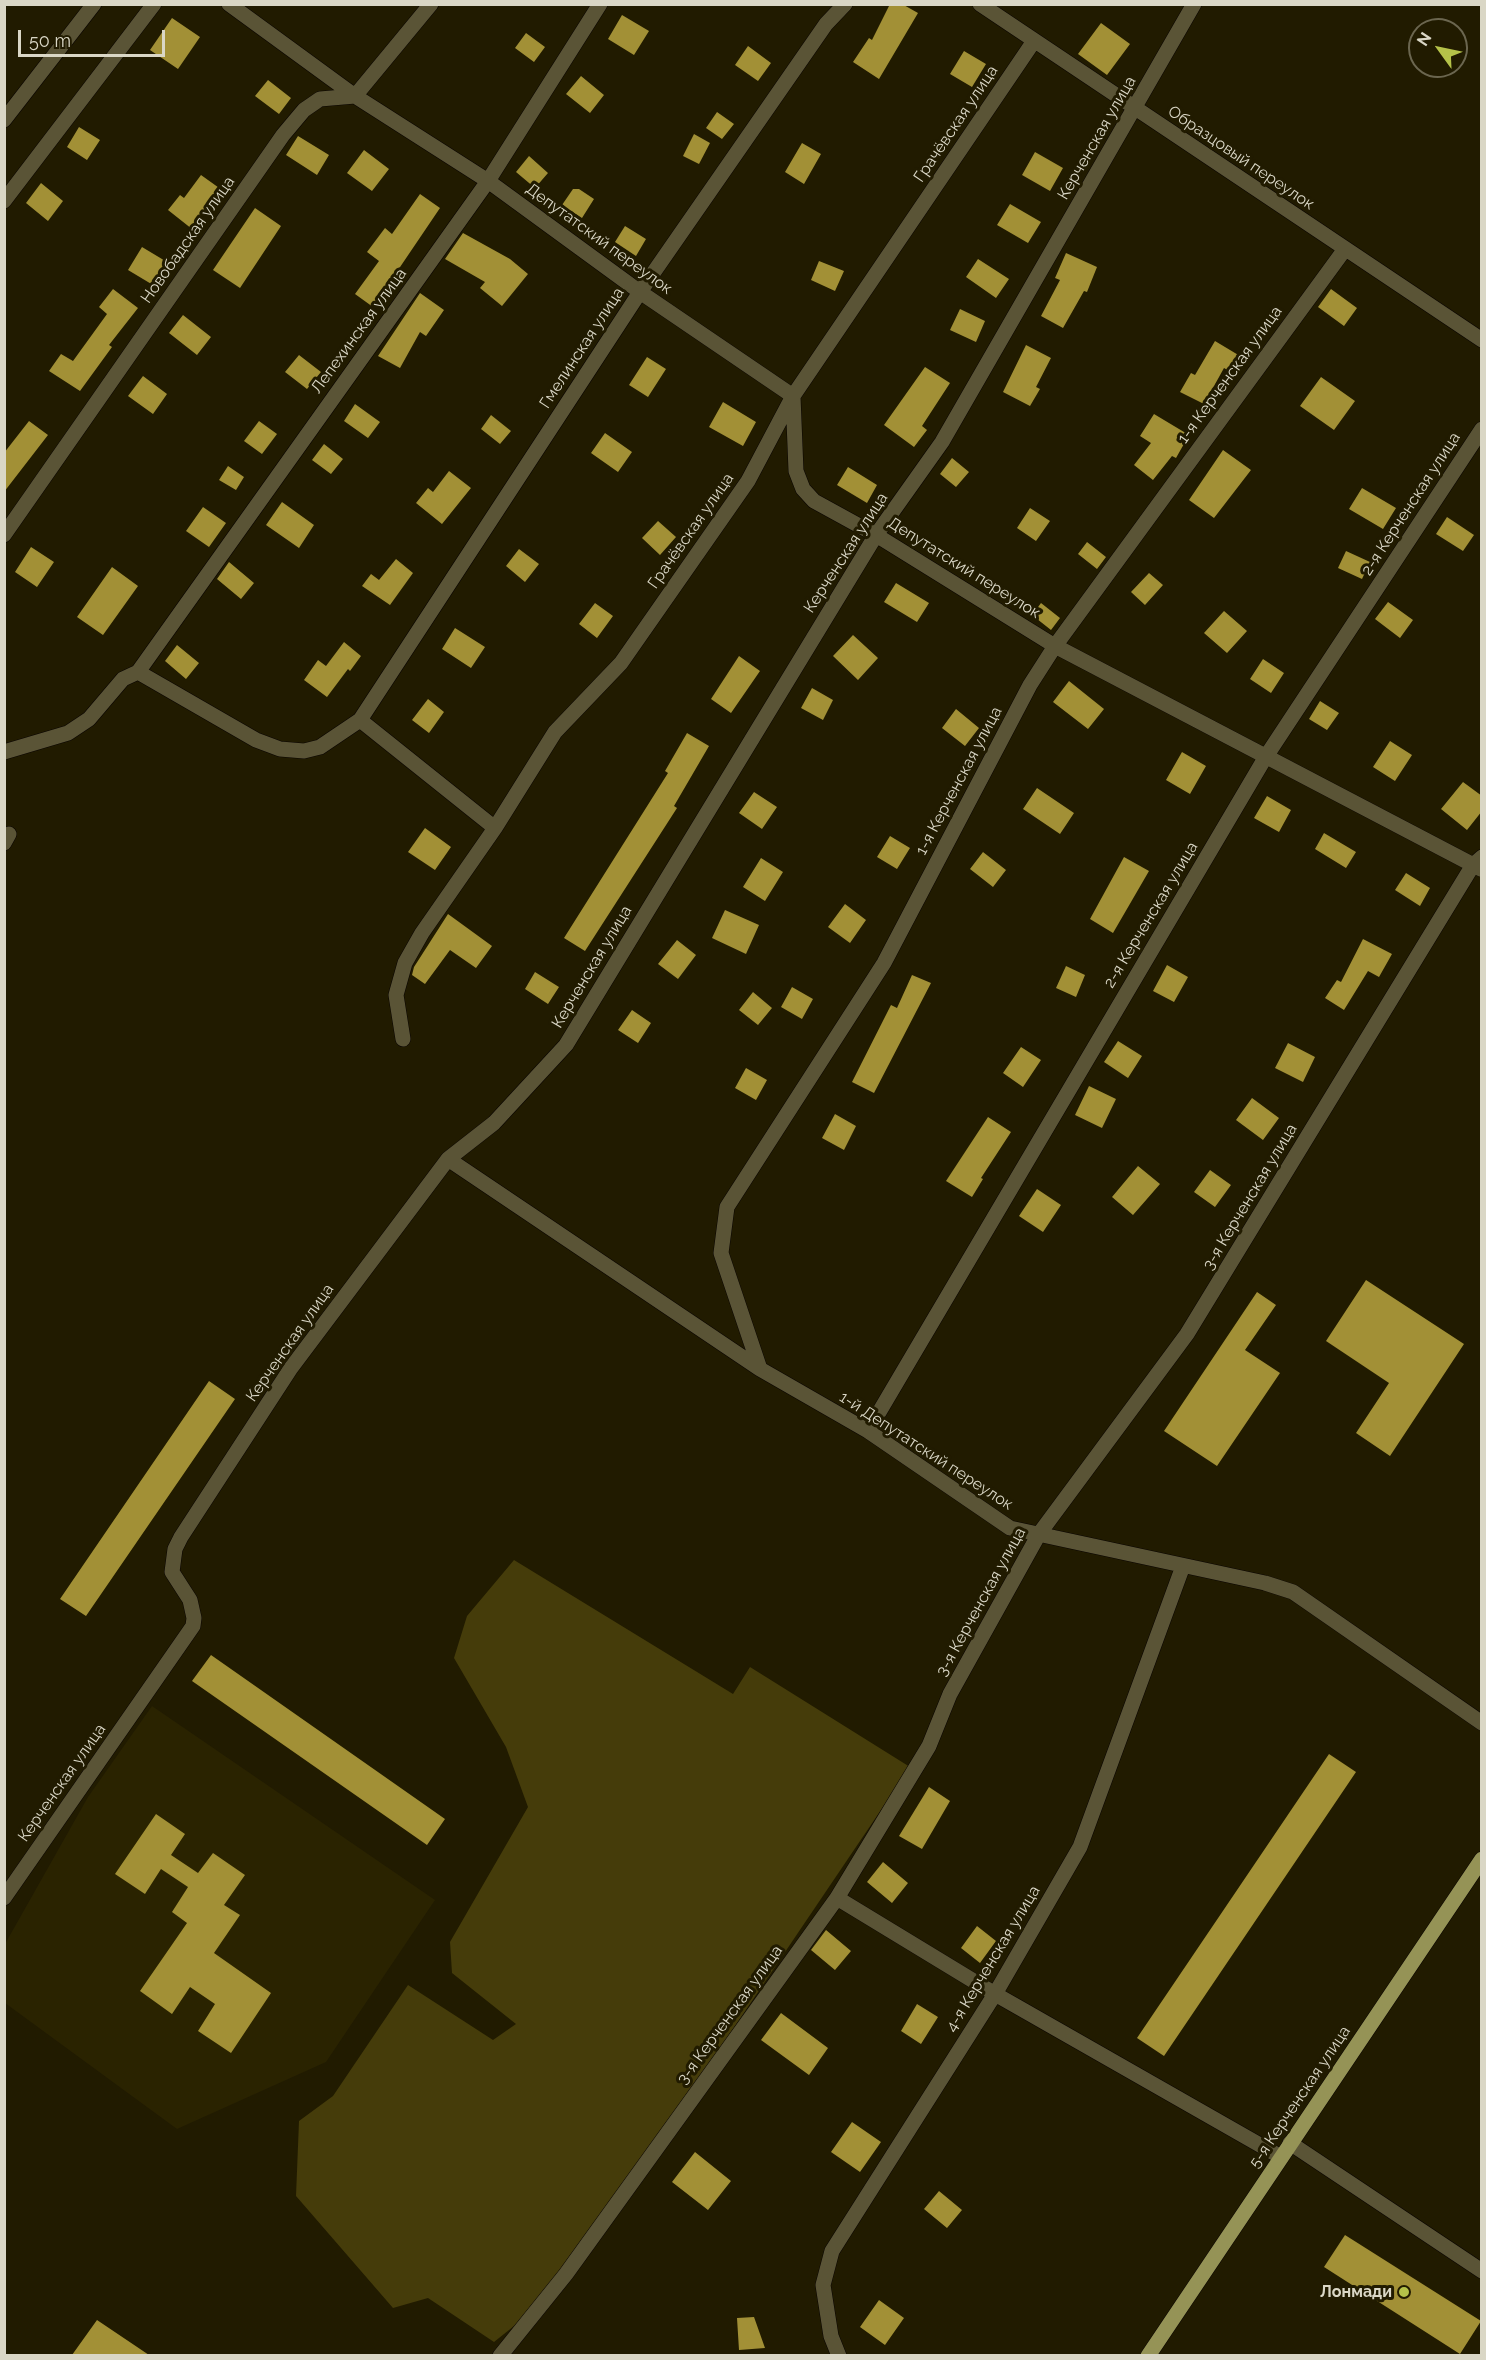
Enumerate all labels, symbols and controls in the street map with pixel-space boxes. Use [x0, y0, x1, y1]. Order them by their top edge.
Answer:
scale bar [21, 18, 168, 56]
north arrow [1408, 18, 1468, 78]
text: N [1413, 29, 1435, 49]
text: 50 m [29, 30, 71, 51]
street label: Грачёвская улица [910, 62, 1002, 186]
street label: Керченская улица [1054, 73, 1140, 203]
street label: Образцовый переулок [1164, 102, 1318, 214]
street label: Новобадская улица [137, 173, 239, 307]
street label: Депутатский переулок [522, 179, 676, 299]
street label: Лепехинская улица [307, 265, 411, 397]
street label: Гмелинская улица [536, 284, 628, 412]
street label: 1-я Керченская улица [1174, 303, 1286, 447]
street label: 2-я Керченская улица [1358, 429, 1464, 579]
street label: Грачёвская улица [644, 470, 738, 592]
street label: Керченская улица [800, 489, 892, 617]
street label: Депутатский переулок [884, 513, 1044, 623]
street label: 1-я Керченская улица [912, 704, 1006, 858]
street label: 2-я Керченская улица [1100, 839, 1202, 991]
street label: Керченская улица [548, 902, 636, 1032]
street label: 3-я Керченская улица [1199, 1120, 1301, 1274]
street label: Керченская улица [242, 1280, 338, 1406]
street label: 1-й Депутатский переулок [836, 1388, 1016, 1514]
street label: 3-я Керченская улица [932, 1524, 1030, 1680]
street label: Керченская улица [14, 1720, 110, 1846]
street label: 4-я Керченская улица [942, 1882, 1044, 2036]
street label: 3-я Керченская улица [673, 1942, 787, 2088]
street label: 5-я Керченская улица [1245, 2022, 1355, 2172]
place label: Лонмади [1320, 2282, 1392, 2302]
marker: Лонмади [1397, 2285, 1411, 2299]

